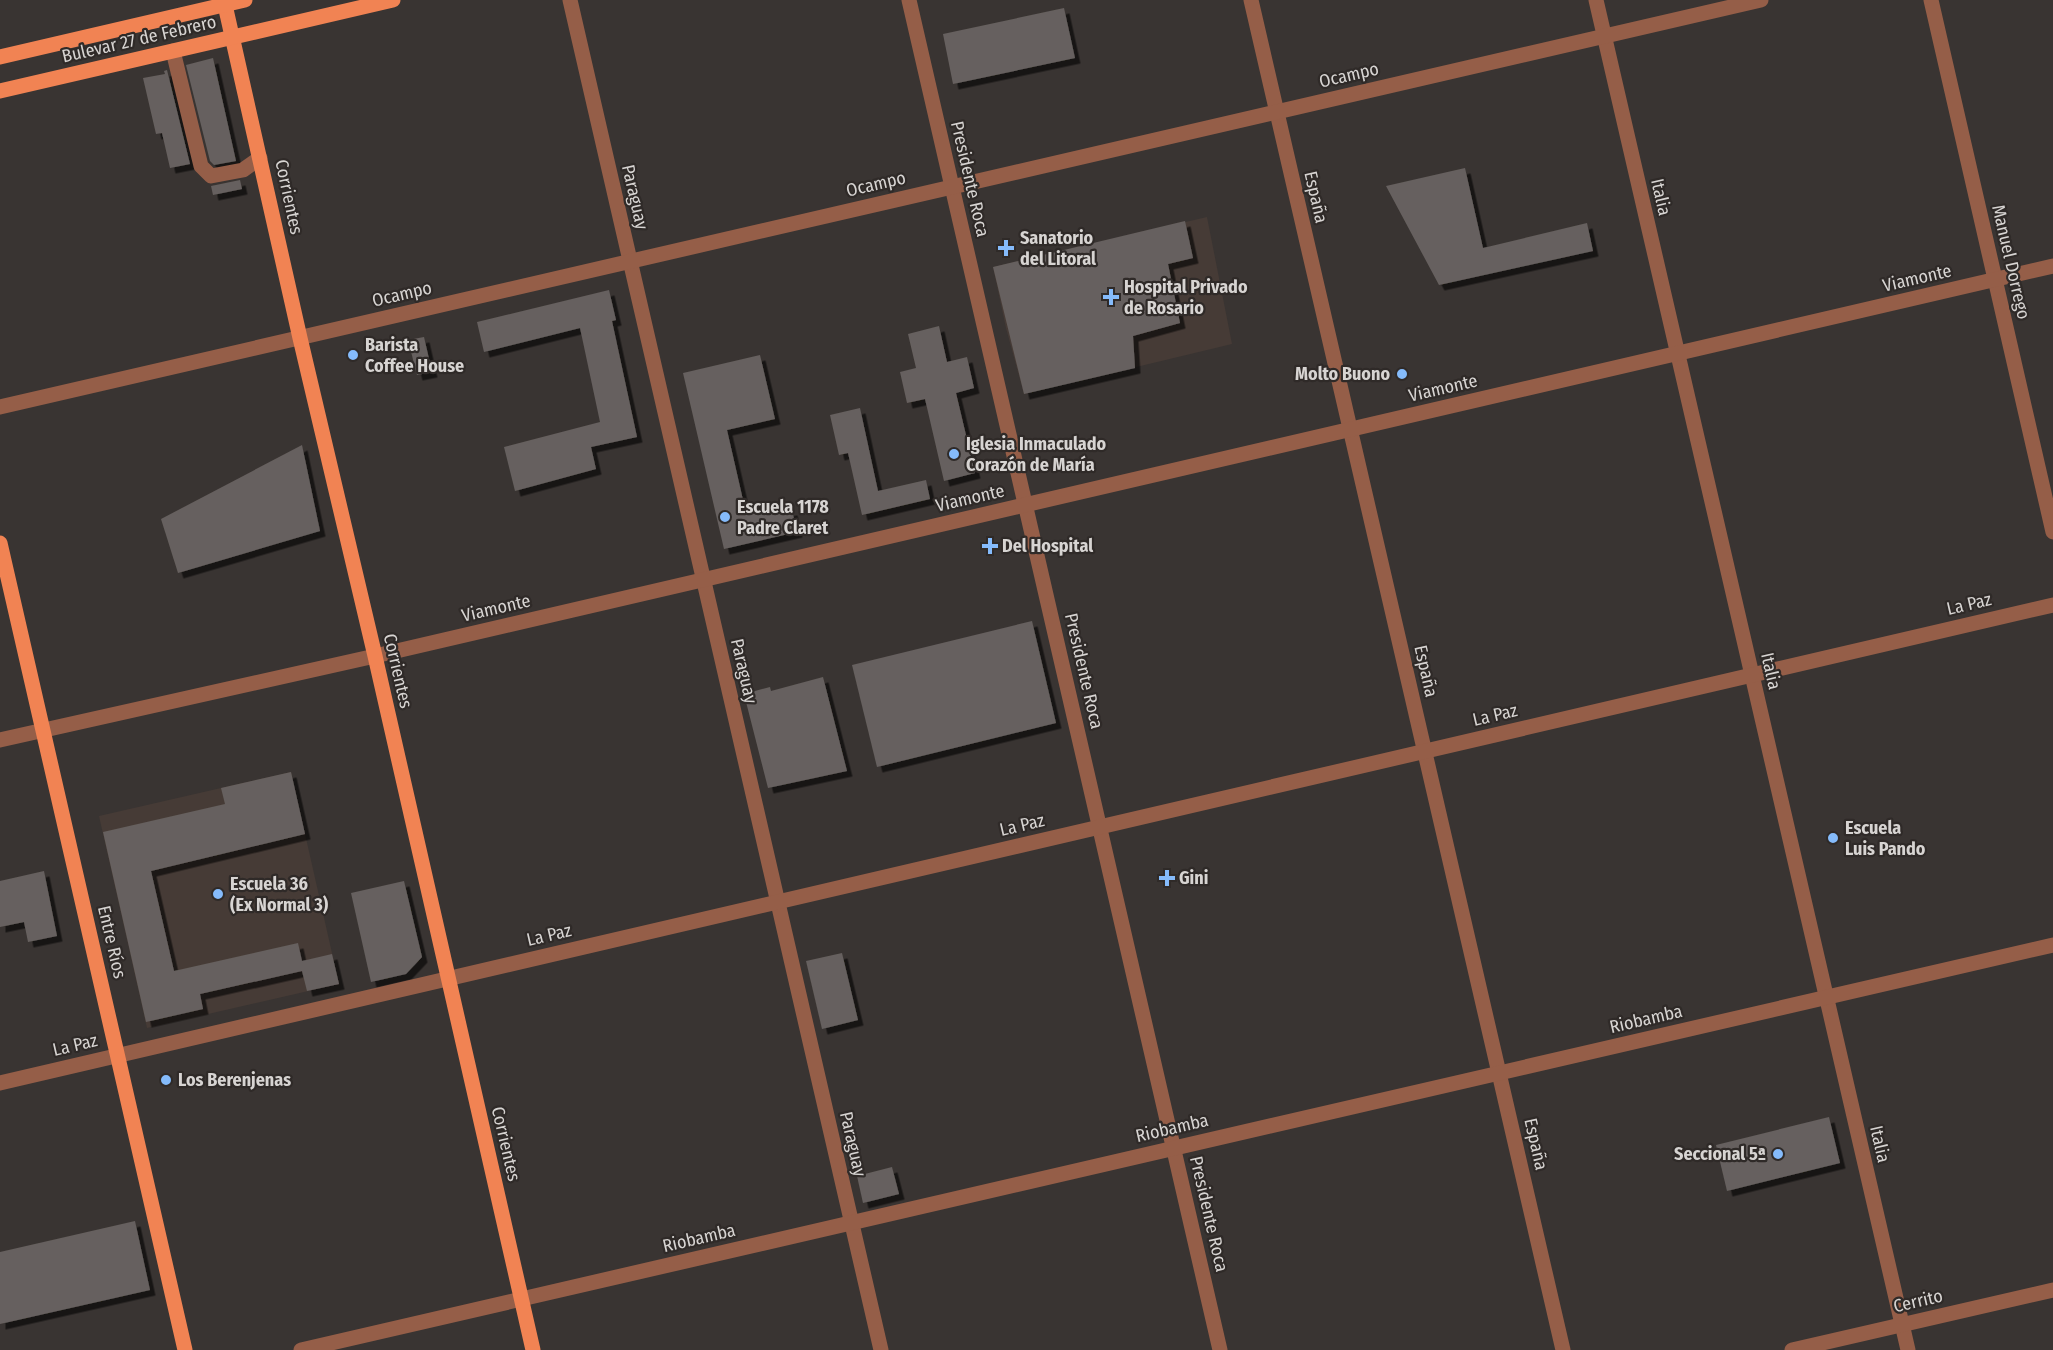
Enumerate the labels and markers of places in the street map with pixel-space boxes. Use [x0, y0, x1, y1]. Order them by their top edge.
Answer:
place label: Sanatorio del Litoral [1020, 227, 1096, 270]
marker: Sanatorio del Litoral [997, 239, 1015, 257]
place label: Hospital Privado de Rosario [1124, 276, 1248, 319]
marker: Hospital Privado de Rosario [1102, 288, 1120, 306]
place label: Barista Coffee House [365, 334, 464, 377]
marker: Barista Coffee House [346, 348, 360, 362]
place label: Molto Buono [1295, 363, 1390, 385]
marker: Molto Buono [1395, 367, 1409, 381]
place label: Iglesia Inmaculado Corazón de María [966, 433, 1107, 476]
marker: Iglesia Inmaculado Corazón de María [947, 447, 961, 461]
place label: Escuela 1178 Padre Claret [737, 496, 829, 539]
marker: Escuela 1178 Padre Claret [718, 510, 732, 524]
place label: Del Hospital [1002, 535, 1093, 557]
marker: Del Hospital [983, 539, 997, 553]
place label: Escuela Luis Pando [1845, 817, 1926, 860]
marker: Escuela Luis Pando [1826, 831, 1840, 845]
place label: Gini [1179, 867, 1208, 889]
marker: Gini [1160, 871, 1174, 885]
place label: Escuela 36 (Ex Normal 3) [230, 873, 329, 916]
marker: Escuela 36 (Ex Normal 3) [211, 887, 225, 901]
place label: Los Berenjenas [178, 1069, 291, 1091]
marker: Los Berenjenas [159, 1073, 173, 1087]
place label: Seccional 5ª [1674, 1143, 1766, 1165]
marker: Seccional 5ª [1771, 1147, 1785, 1161]

